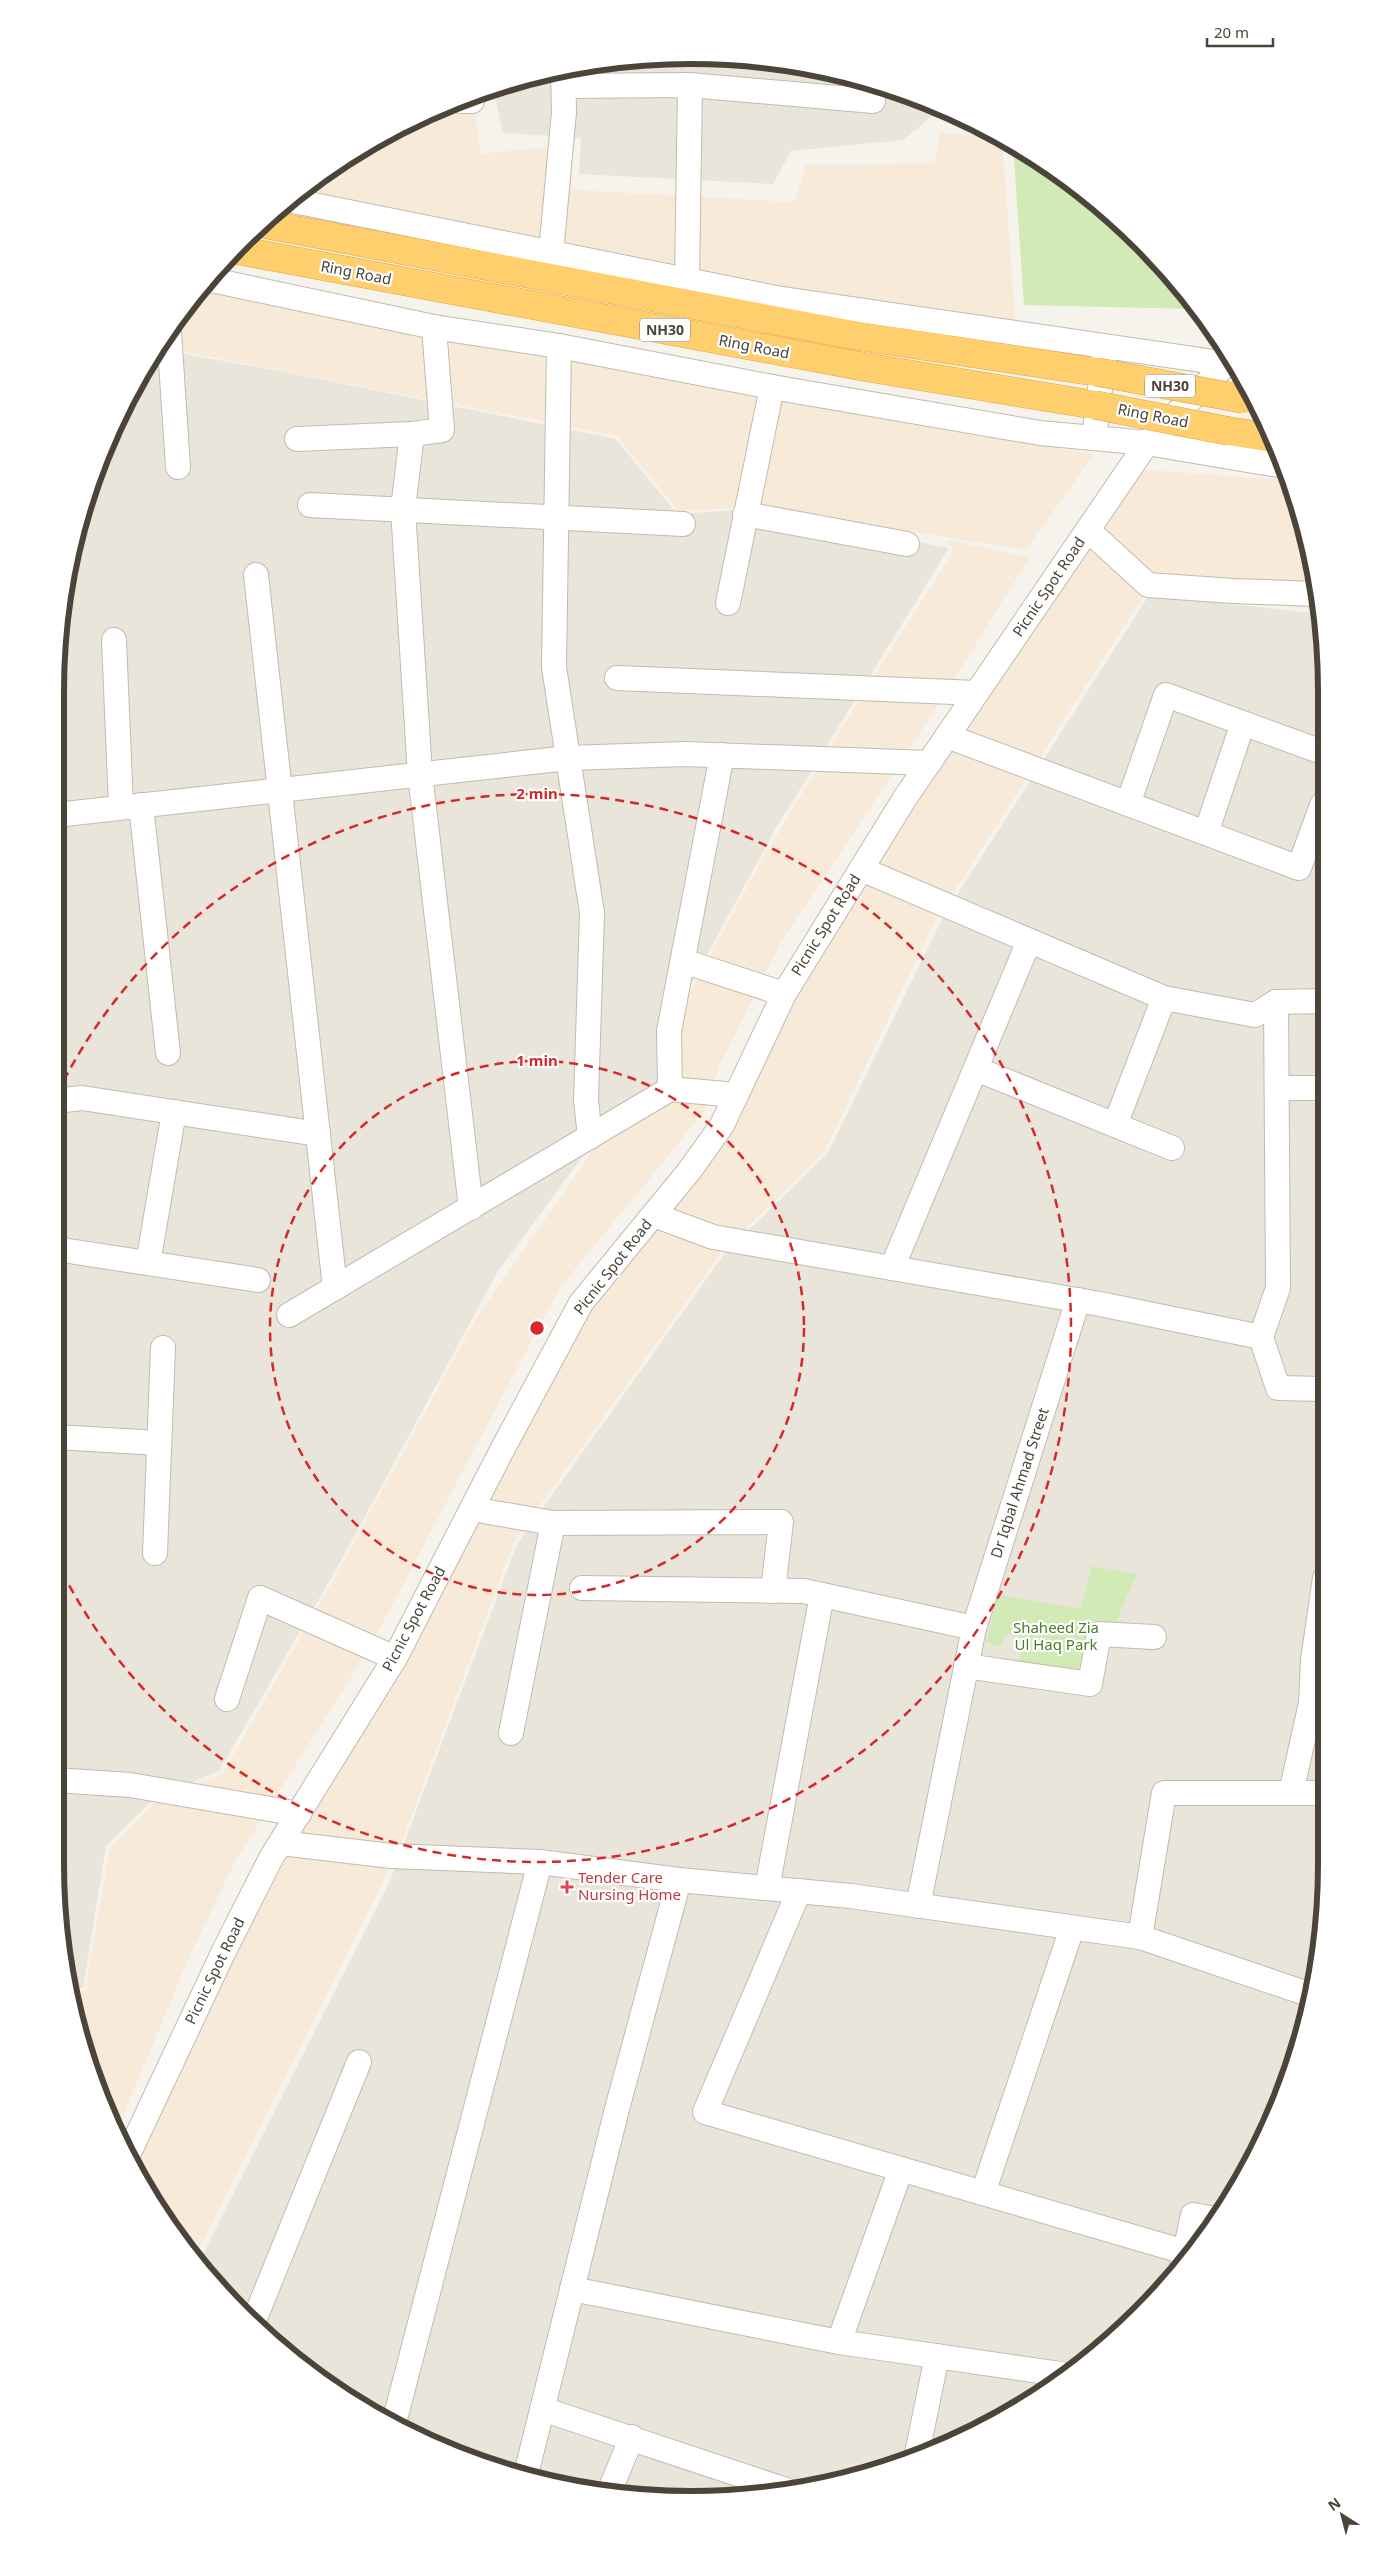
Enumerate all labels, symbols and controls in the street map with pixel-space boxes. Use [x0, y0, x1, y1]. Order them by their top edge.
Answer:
scale bar [1207, 15, 1273, 47]
text: 20 m [1214, 22, 1249, 42]
street label: Ring Road [319, 255, 393, 289]
road number: NH30 [640, 318, 690, 342]
street label: Ring Road [717, 329, 791, 363]
road number: NH30 [1145, 374, 1195, 398]
street label: Ring Road [1116, 398, 1190, 432]
street label: Picnic Spot Road [1007, 533, 1089, 640]
text: 2 min [516, 783, 558, 803]
street label: Picnic Spot Road [786, 870, 864, 979]
text: 1 min [516, 1050, 558, 1070]
street label: Picnic Spot Road [569, 1214, 656, 1318]
centre of rings [528, 1319, 546, 1337]
street label: Dr Iqbal Ahmad Street [985, 1404, 1053, 1560]
street label: Picnic Spot Road [377, 1563, 449, 1675]
park label: Shaheed Zia Ul Haq Park [1013, 1617, 1099, 1654]
place label: Tender Care Nursing Home [578, 1867, 681, 1904]
marker: Tender Care Nursing Home [560, 1880, 574, 1894]
street label: Picnic Spot Road [180, 1914, 249, 2027]
north arrow [1317, 2490, 1367, 2540]
text: N [1324, 2493, 1344, 2515]

